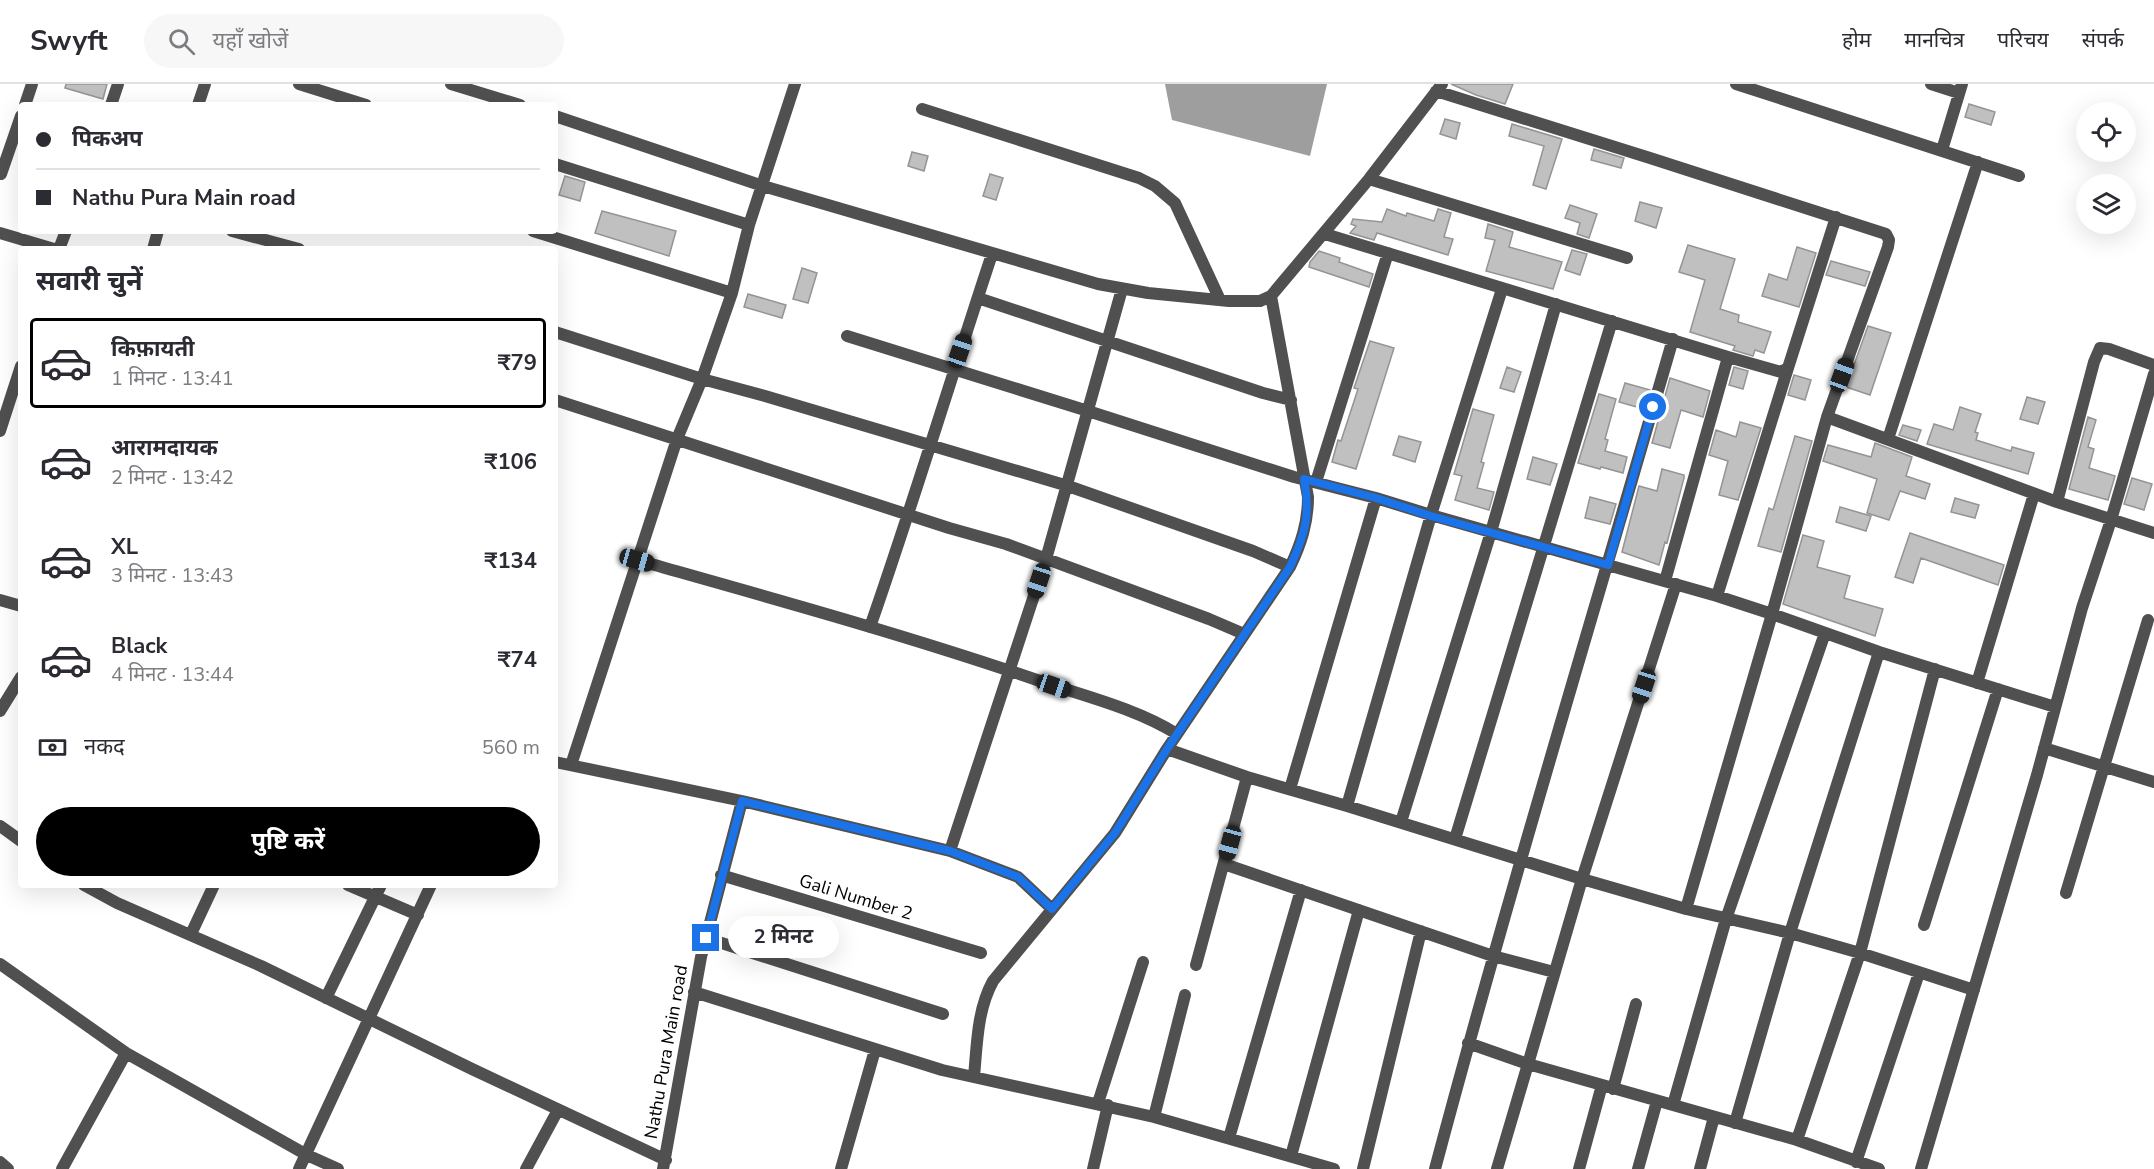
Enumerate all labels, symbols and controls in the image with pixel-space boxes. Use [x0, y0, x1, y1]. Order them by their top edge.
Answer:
search box [144, 14, 564, 68]
text: Swyft [30, 22, 108, 60]
icon: search [165, 25, 198, 58]
text: यहाँ खोजें [213, 26, 288, 56]
text: होम [1842, 26, 1871, 54]
text: मानचित्र [1904, 26, 1964, 54]
text: परिचय [1997, 26, 2049, 54]
text: संपर्क [2082, 26, 2124, 54]
map controls [2076, 102, 2136, 234]
button: locate [2076, 102, 2136, 162]
text: पिकअप [72, 124, 143, 154]
button: layers [2076, 174, 2136, 234]
text: Nathu Pura Main road [72, 183, 296, 213]
text: सवारी चुनें [36, 263, 143, 300]
car [946, 331, 974, 371]
text: किफ़ायती [111, 334, 195, 364]
icon: car [39, 336, 93, 390]
text: ₹79 [497, 348, 537, 378]
car [1827, 355, 1857, 395]
text: 1 मिनट · 13:41 [111, 365, 234, 392]
route start [1639, 393, 1666, 420]
text: आरामदायक [111, 433, 218, 463]
icon: car [39, 435, 93, 489]
text: ₹106 [484, 447, 537, 477]
text: 2 मिनट · 13:42 [111, 464, 234, 491]
text: XL [111, 532, 138, 562]
icon: car [39, 534, 93, 588]
text: ₹134 [484, 546, 537, 576]
car [617, 546, 657, 574]
car [1025, 561, 1053, 601]
text: 3 मिनट · 13:43 [111, 562, 234, 589]
text: Black [111, 631, 167, 661]
icon: car [39, 633, 93, 687]
text: ₹74 [497, 645, 537, 675]
text: 4 मिनट · 13:44 [111, 661, 234, 688]
car [1630, 666, 1658, 706]
car [1034, 672, 1074, 700]
icon: cash [36, 731, 69, 764]
text: नकद [84, 732, 125, 762]
text: 560 m [482, 734, 540, 761]
button: पुष्टि करें [36, 807, 540, 876]
car [1217, 823, 1243, 863]
street label: Gali Number 2 [796, 868, 916, 926]
callout: 2 मिनट [727, 917, 838, 959]
text: 2 मिनट [754, 923, 813, 950]
route end [692, 924, 719, 951]
street label: Nathu Pura Main road [639, 963, 693, 1141]

